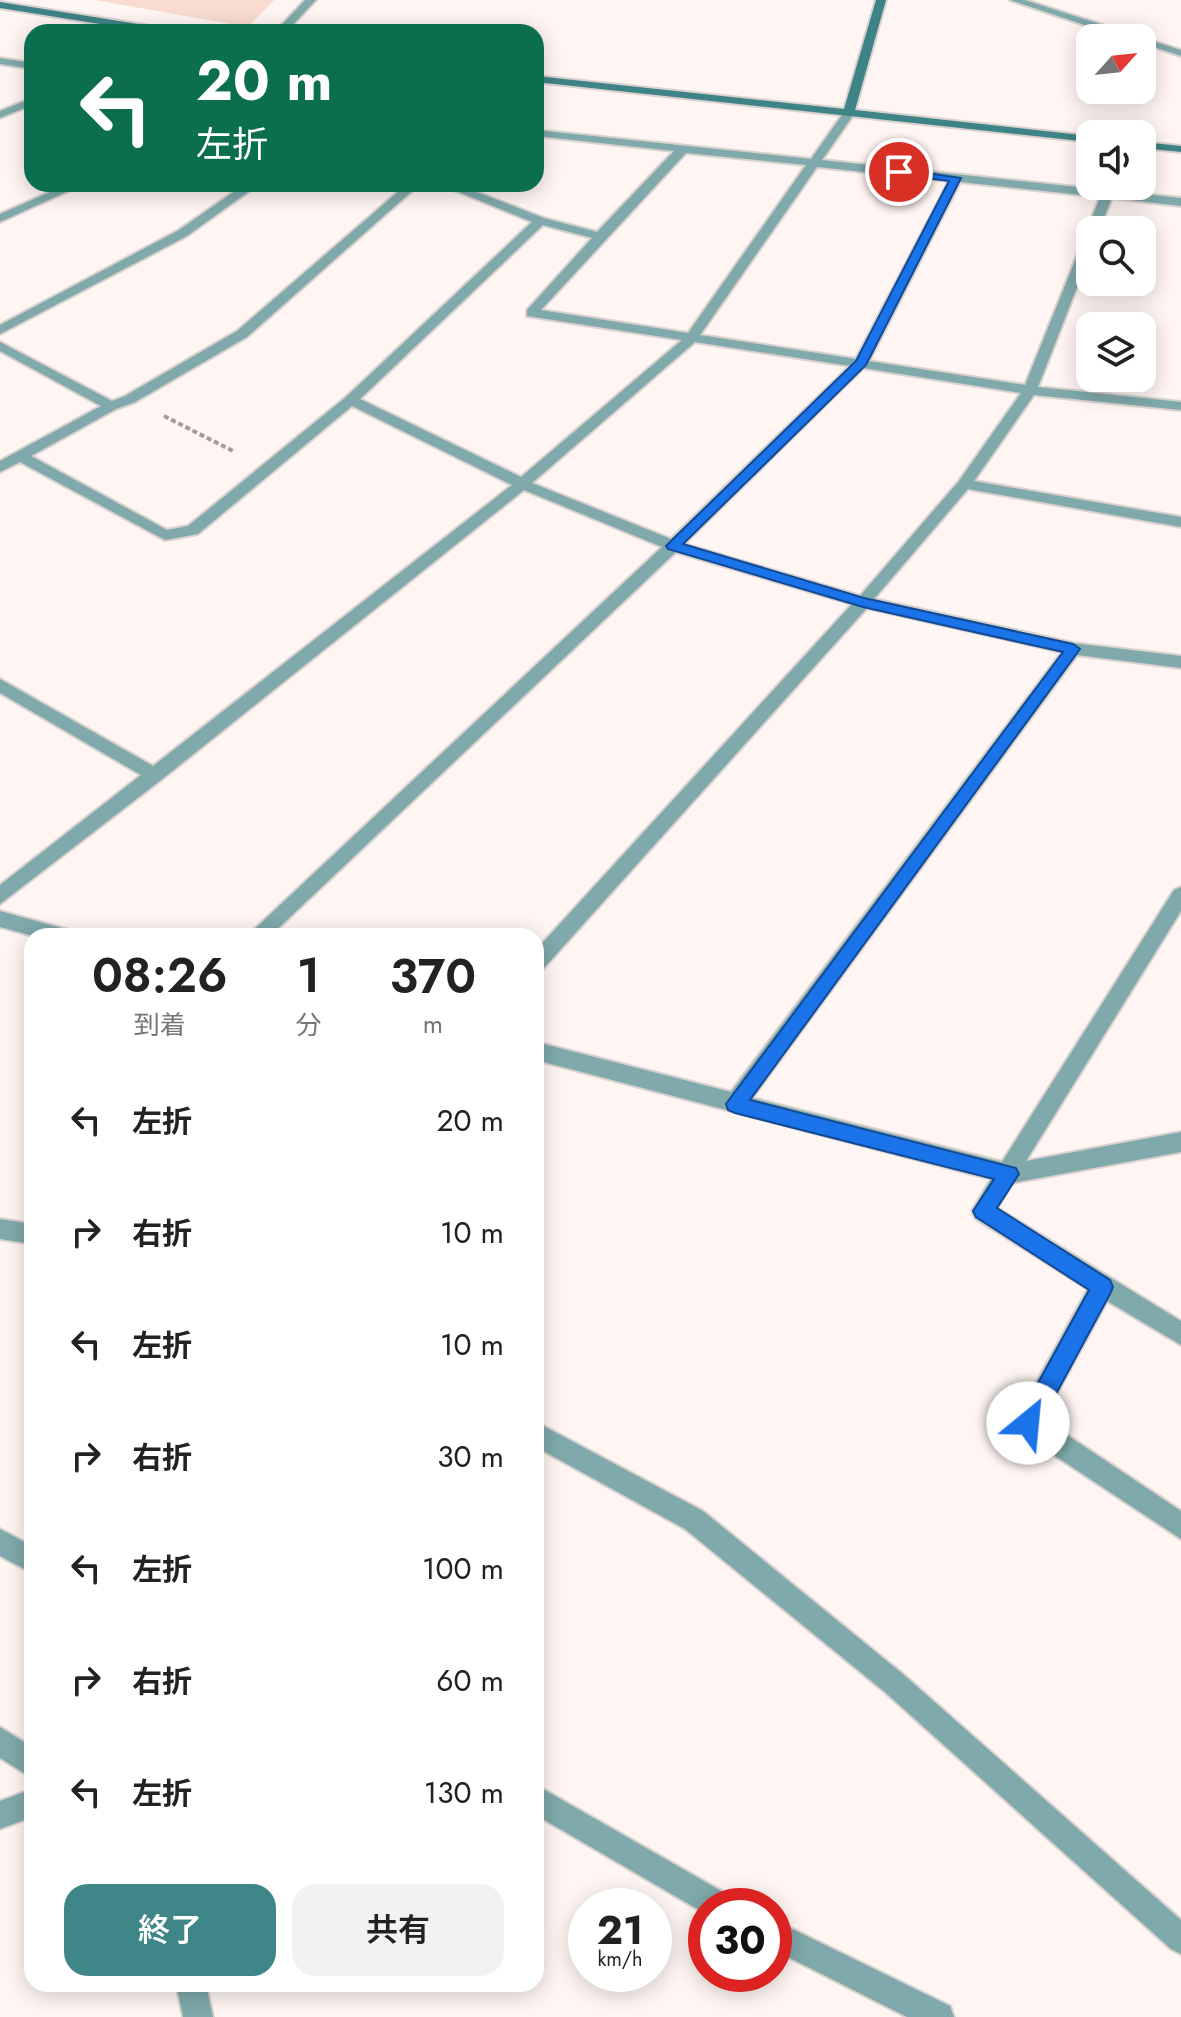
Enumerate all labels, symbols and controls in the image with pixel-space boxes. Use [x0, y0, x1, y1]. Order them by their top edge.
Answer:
north arrow [1076, 24, 1156, 104]
map controls [1076, 24, 1156, 392]
text: 20 m [196, 40, 333, 121]
icon: left [64, 56, 168, 160]
text: 左折 [196, 118, 268, 170]
button: sound [1076, 120, 1156, 200]
pin [865, 138, 933, 206]
icon: arrive [877, 150, 921, 194]
button: search [1076, 216, 1156, 296]
button: layers [1076, 312, 1156, 392]
text: 08:26 [92, 941, 228, 1010]
text: 1 [297, 941, 320, 1010]
text: 370 [389, 942, 476, 1011]
text: m [423, 1005, 443, 1043]
text: 到着 [134, 1006, 186, 1044]
text: 分 [296, 1006, 322, 1044]
icon: left [64, 1098, 108, 1142]
text: 20 m [437, 1099, 504, 1142]
text: 左折 [132, 1100, 192, 1143]
icon: right [64, 1210, 108, 1254]
text: 10 m [440, 1211, 504, 1254]
text: 右折 [132, 1212, 192, 1255]
icon: left [64, 1322, 108, 1366]
text: 10 m [440, 1323, 504, 1366]
text: 左折 [132, 1324, 192, 1367]
position arrow [986, 1381, 1070, 1465]
icon: right [64, 1434, 108, 1478]
text: 30 m [437, 1435, 504, 1478]
text: 右折 [132, 1436, 192, 1479]
icon: left [64, 1546, 108, 1590]
text: 100 m [422, 1547, 504, 1590]
text: 左折 [132, 1548, 192, 1591]
icon: right [64, 1658, 108, 1702]
text: 60 m [436, 1659, 504, 1702]
text: 右折 [132, 1660, 192, 1703]
icon: left [64, 1770, 108, 1814]
text: 130 m [424, 1771, 504, 1814]
text: 左折 [132, 1772, 192, 1815]
button: 終了 [64, 1884, 276, 1976]
button: 共有 [292, 1884, 504, 1976]
speed limit sign: 30 [688, 1888, 792, 1992]
text: 21 [597, 1901, 643, 1959]
text: km/h [597, 1945, 643, 1974]

